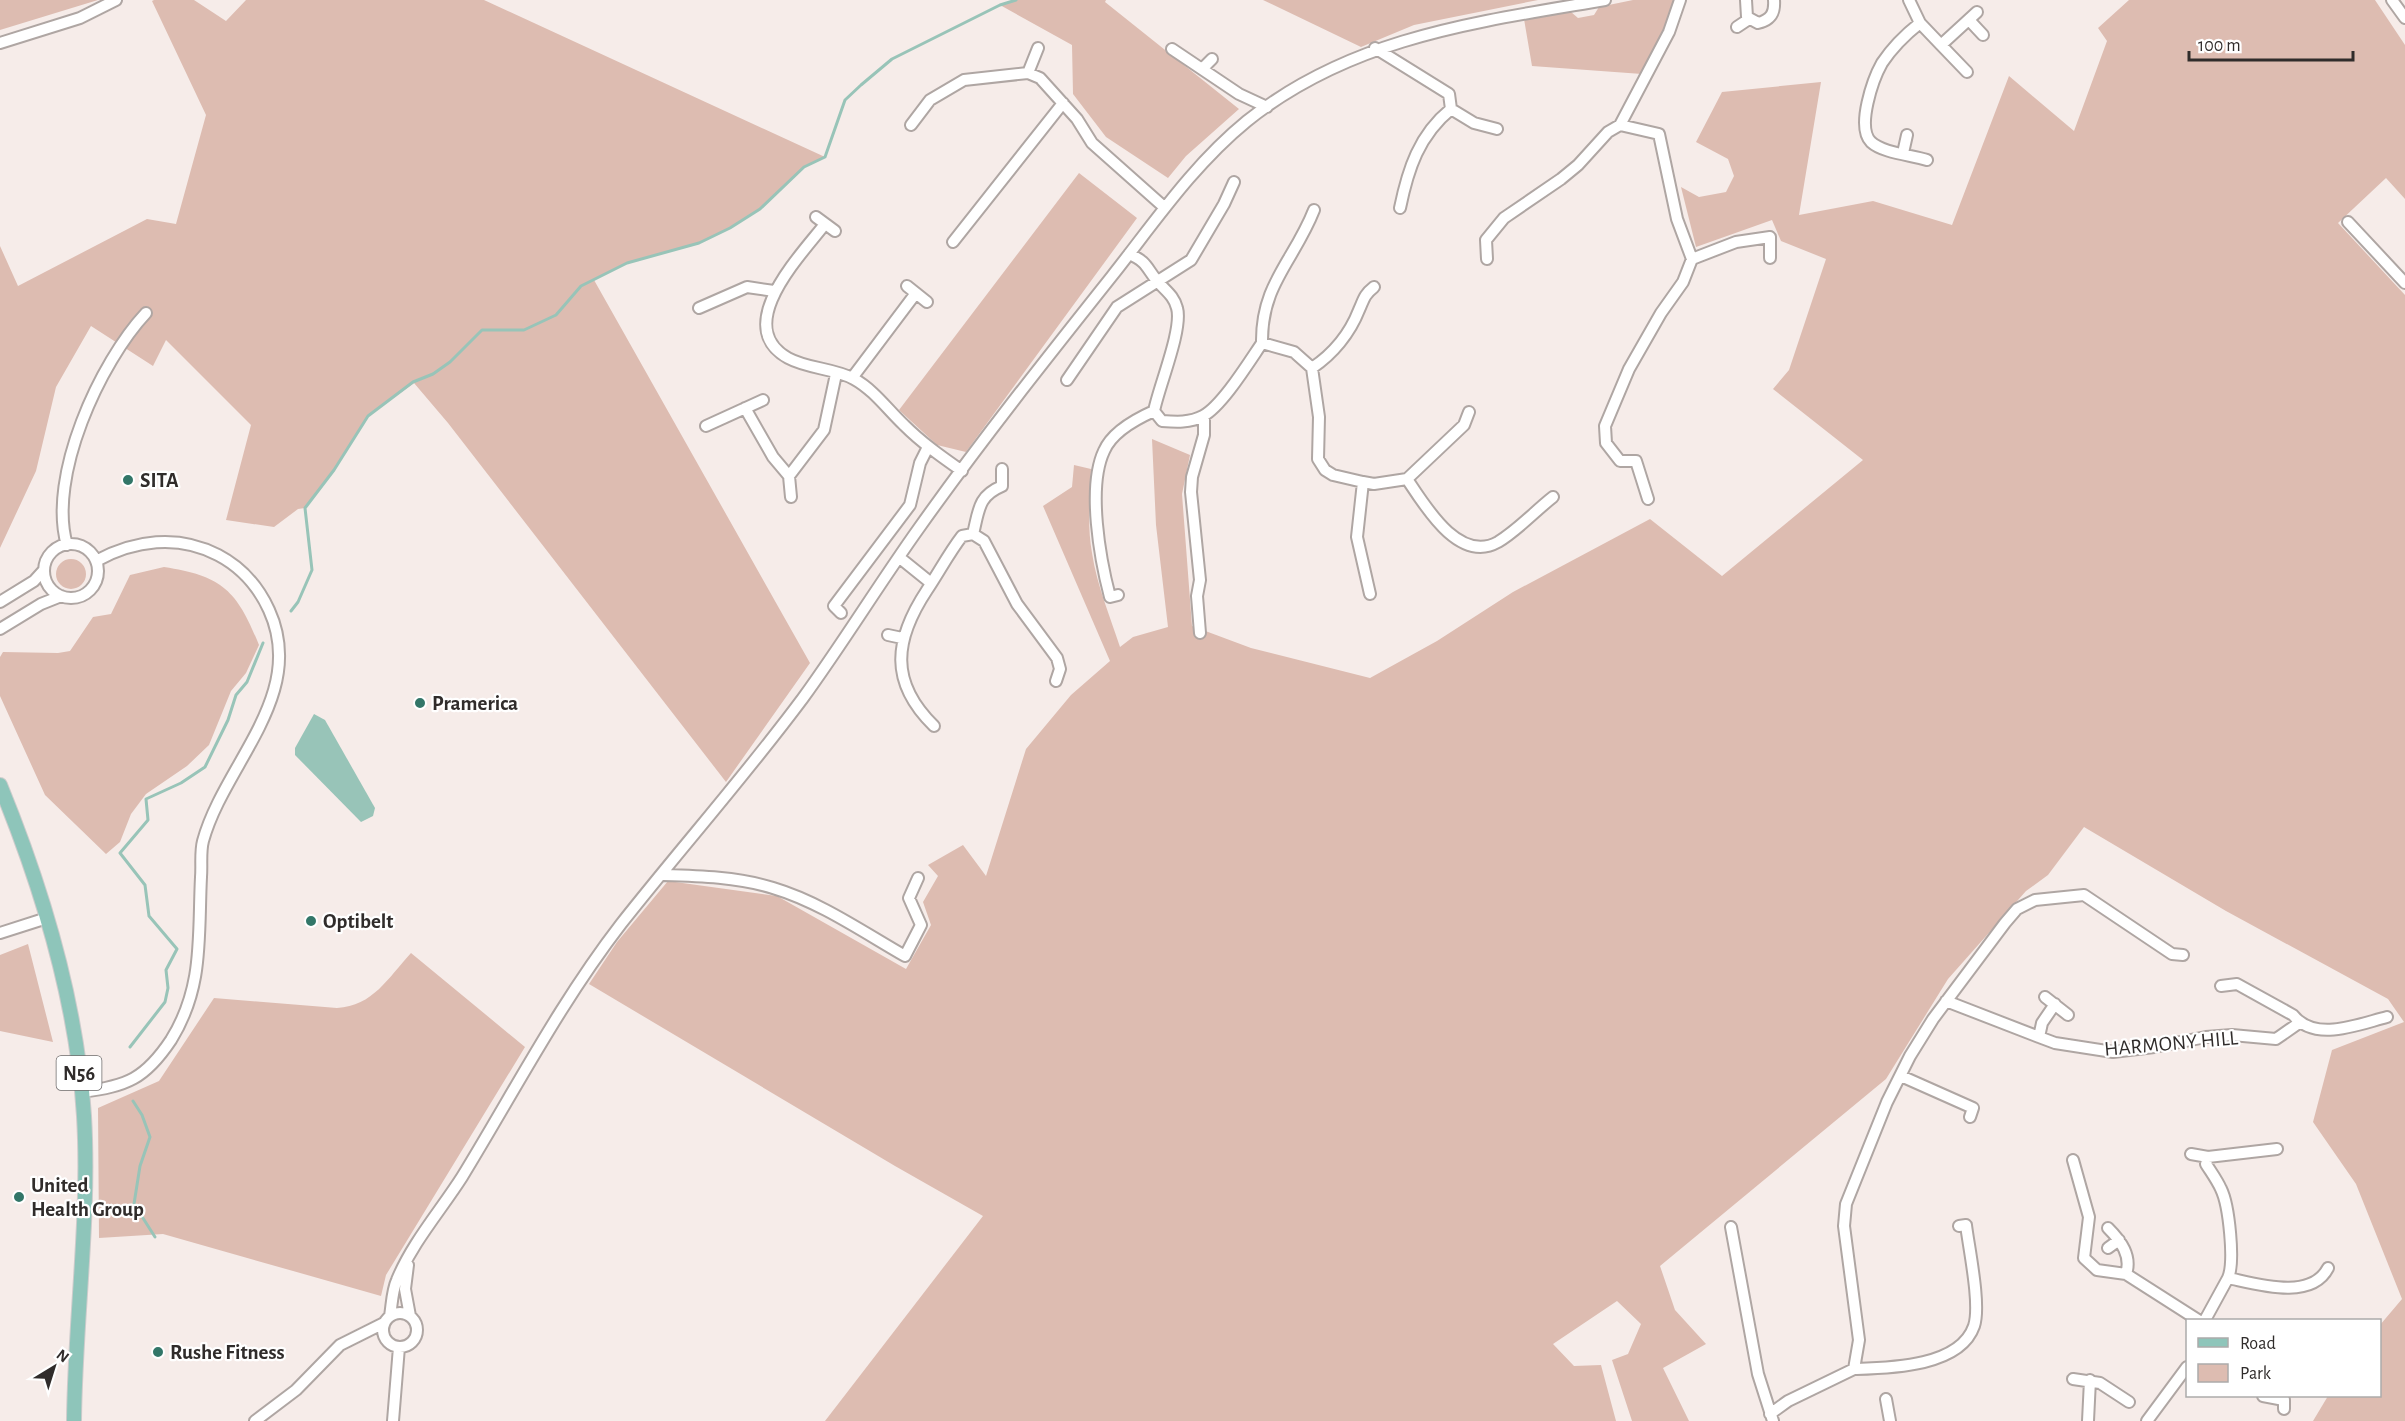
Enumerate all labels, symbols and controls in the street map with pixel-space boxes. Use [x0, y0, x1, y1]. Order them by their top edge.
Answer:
scale bar [2189, 24, 2352, 62]
text: 100 m [2198, 37, 2241, 55]
place label: SITA [140, 470, 179, 491]
marker: SITA [121, 473, 135, 487]
place label: Pramerica [432, 693, 518, 714]
marker: Pramerica [413, 696, 427, 710]
place label: Optibelt [323, 911, 393, 932]
marker: Optibelt [304, 914, 318, 928]
street label: HARMONY HILL [2103, 1027, 2239, 1060]
road number: N56 [56, 1056, 101, 1090]
place label: United Health Group [31, 1175, 144, 1220]
marker: United Health Group [12, 1190, 26, 1204]
legend [2186, 1319, 2381, 1397]
text: Road [2240, 1335, 2276, 1353]
north arrow [24, 1337, 84, 1397]
place label: Rushe Fitness [170, 1342, 285, 1363]
marker: Rushe Fitness [151, 1345, 165, 1359]
text: N [53, 1346, 72, 1366]
text: Park [2240, 1365, 2272, 1383]

